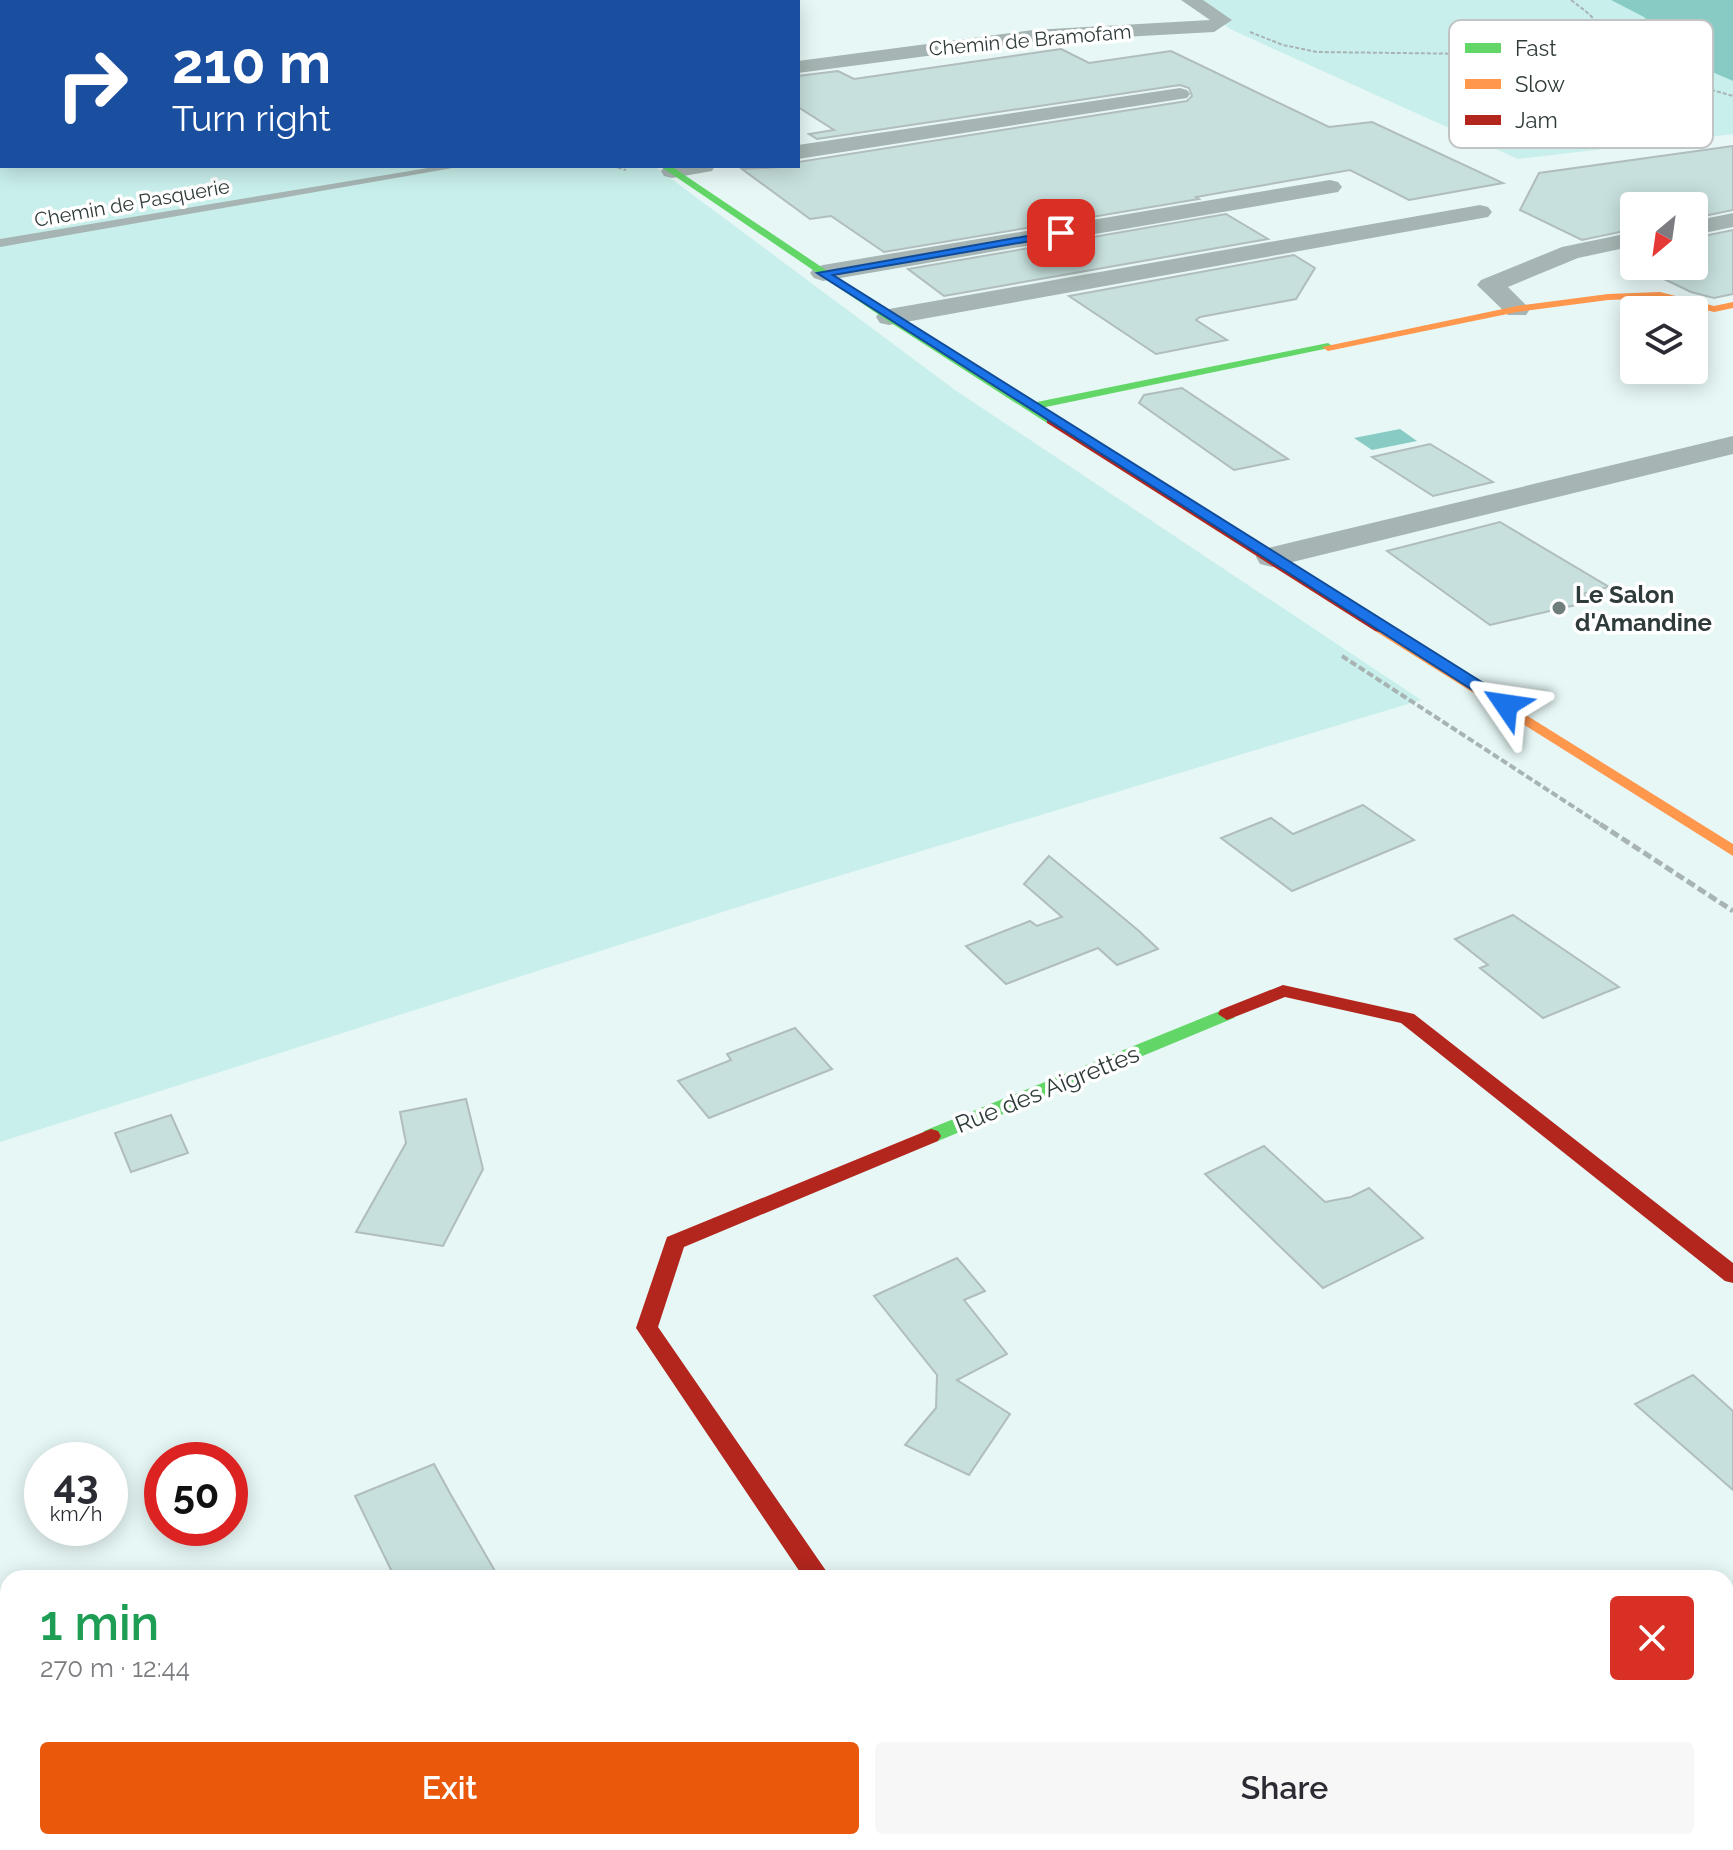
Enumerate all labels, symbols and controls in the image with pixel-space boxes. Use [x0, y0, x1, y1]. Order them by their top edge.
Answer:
street label: Chemin de Bramofam [928, 19, 1132, 61]
legend [1449, 20, 1713, 148]
text: 210 m [172, 30, 331, 96]
icon: right [40, 32, 144, 136]
text: Fast [1515, 35, 1557, 61]
text: Slow [1515, 71, 1565, 97]
text: Turn right [172, 97, 331, 139]
text: Jam [1515, 107, 1558, 133]
street label: Chemin de Pasquerie [32, 174, 232, 232]
north arrow [1620, 192, 1708, 280]
map controls [1620, 192, 1708, 384]
pin [1027, 199, 1095, 267]
icon: arrive [1039, 211, 1083, 255]
button: layers [1620, 296, 1708, 384]
place label: Le Salon d'Amandine [1575, 580, 1712, 637]
marker: Le Salon d'Amandine [1550, 599, 1568, 617]
position arrow [1464, 663, 1548, 747]
street label: Rue des Aigrettes [951, 1039, 1143, 1139]
speed limit sign: 50 [144, 1442, 248, 1546]
text: 43 [53, 1460, 99, 1507]
text: km/h [50, 1502, 102, 1526]
text: 1 min [40, 1595, 159, 1651]
button: close [1610, 1596, 1694, 1680]
text: 270 m · 12:44 [40, 1653, 190, 1683]
button: Exit [40, 1742, 859, 1834]
button: Share [875, 1742, 1694, 1834]

